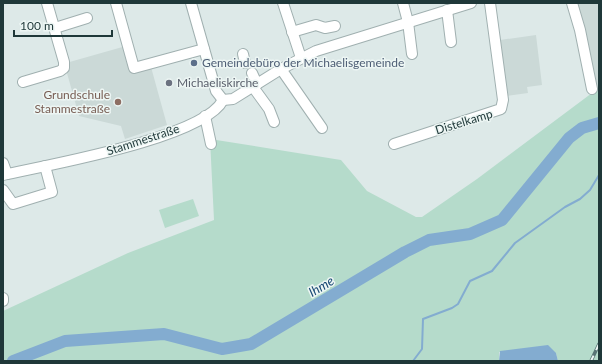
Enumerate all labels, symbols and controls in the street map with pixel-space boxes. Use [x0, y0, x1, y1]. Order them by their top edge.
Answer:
scale bar [14, 12, 112, 38]
text: 100 m [20, 18, 54, 33]
place label: Gemeindebüro der Michaelisgemeinde [202, 55, 404, 70]
marker: Gemeindebüro der Michaelisgemeinde [189, 58, 199, 68]
place label: Michaeliskirche [177, 75, 258, 90]
marker: Michaeliskirche [164, 78, 174, 88]
place label: Grundschule Stammestraße [34, 87, 110, 116]
marker: Grundschule Stammestraße [113, 97, 123, 107]
street label: Distelkamp [433, 106, 495, 137]
street label: Stammestraße [105, 121, 181, 158]
water label: Ihme [305, 272, 337, 300]

